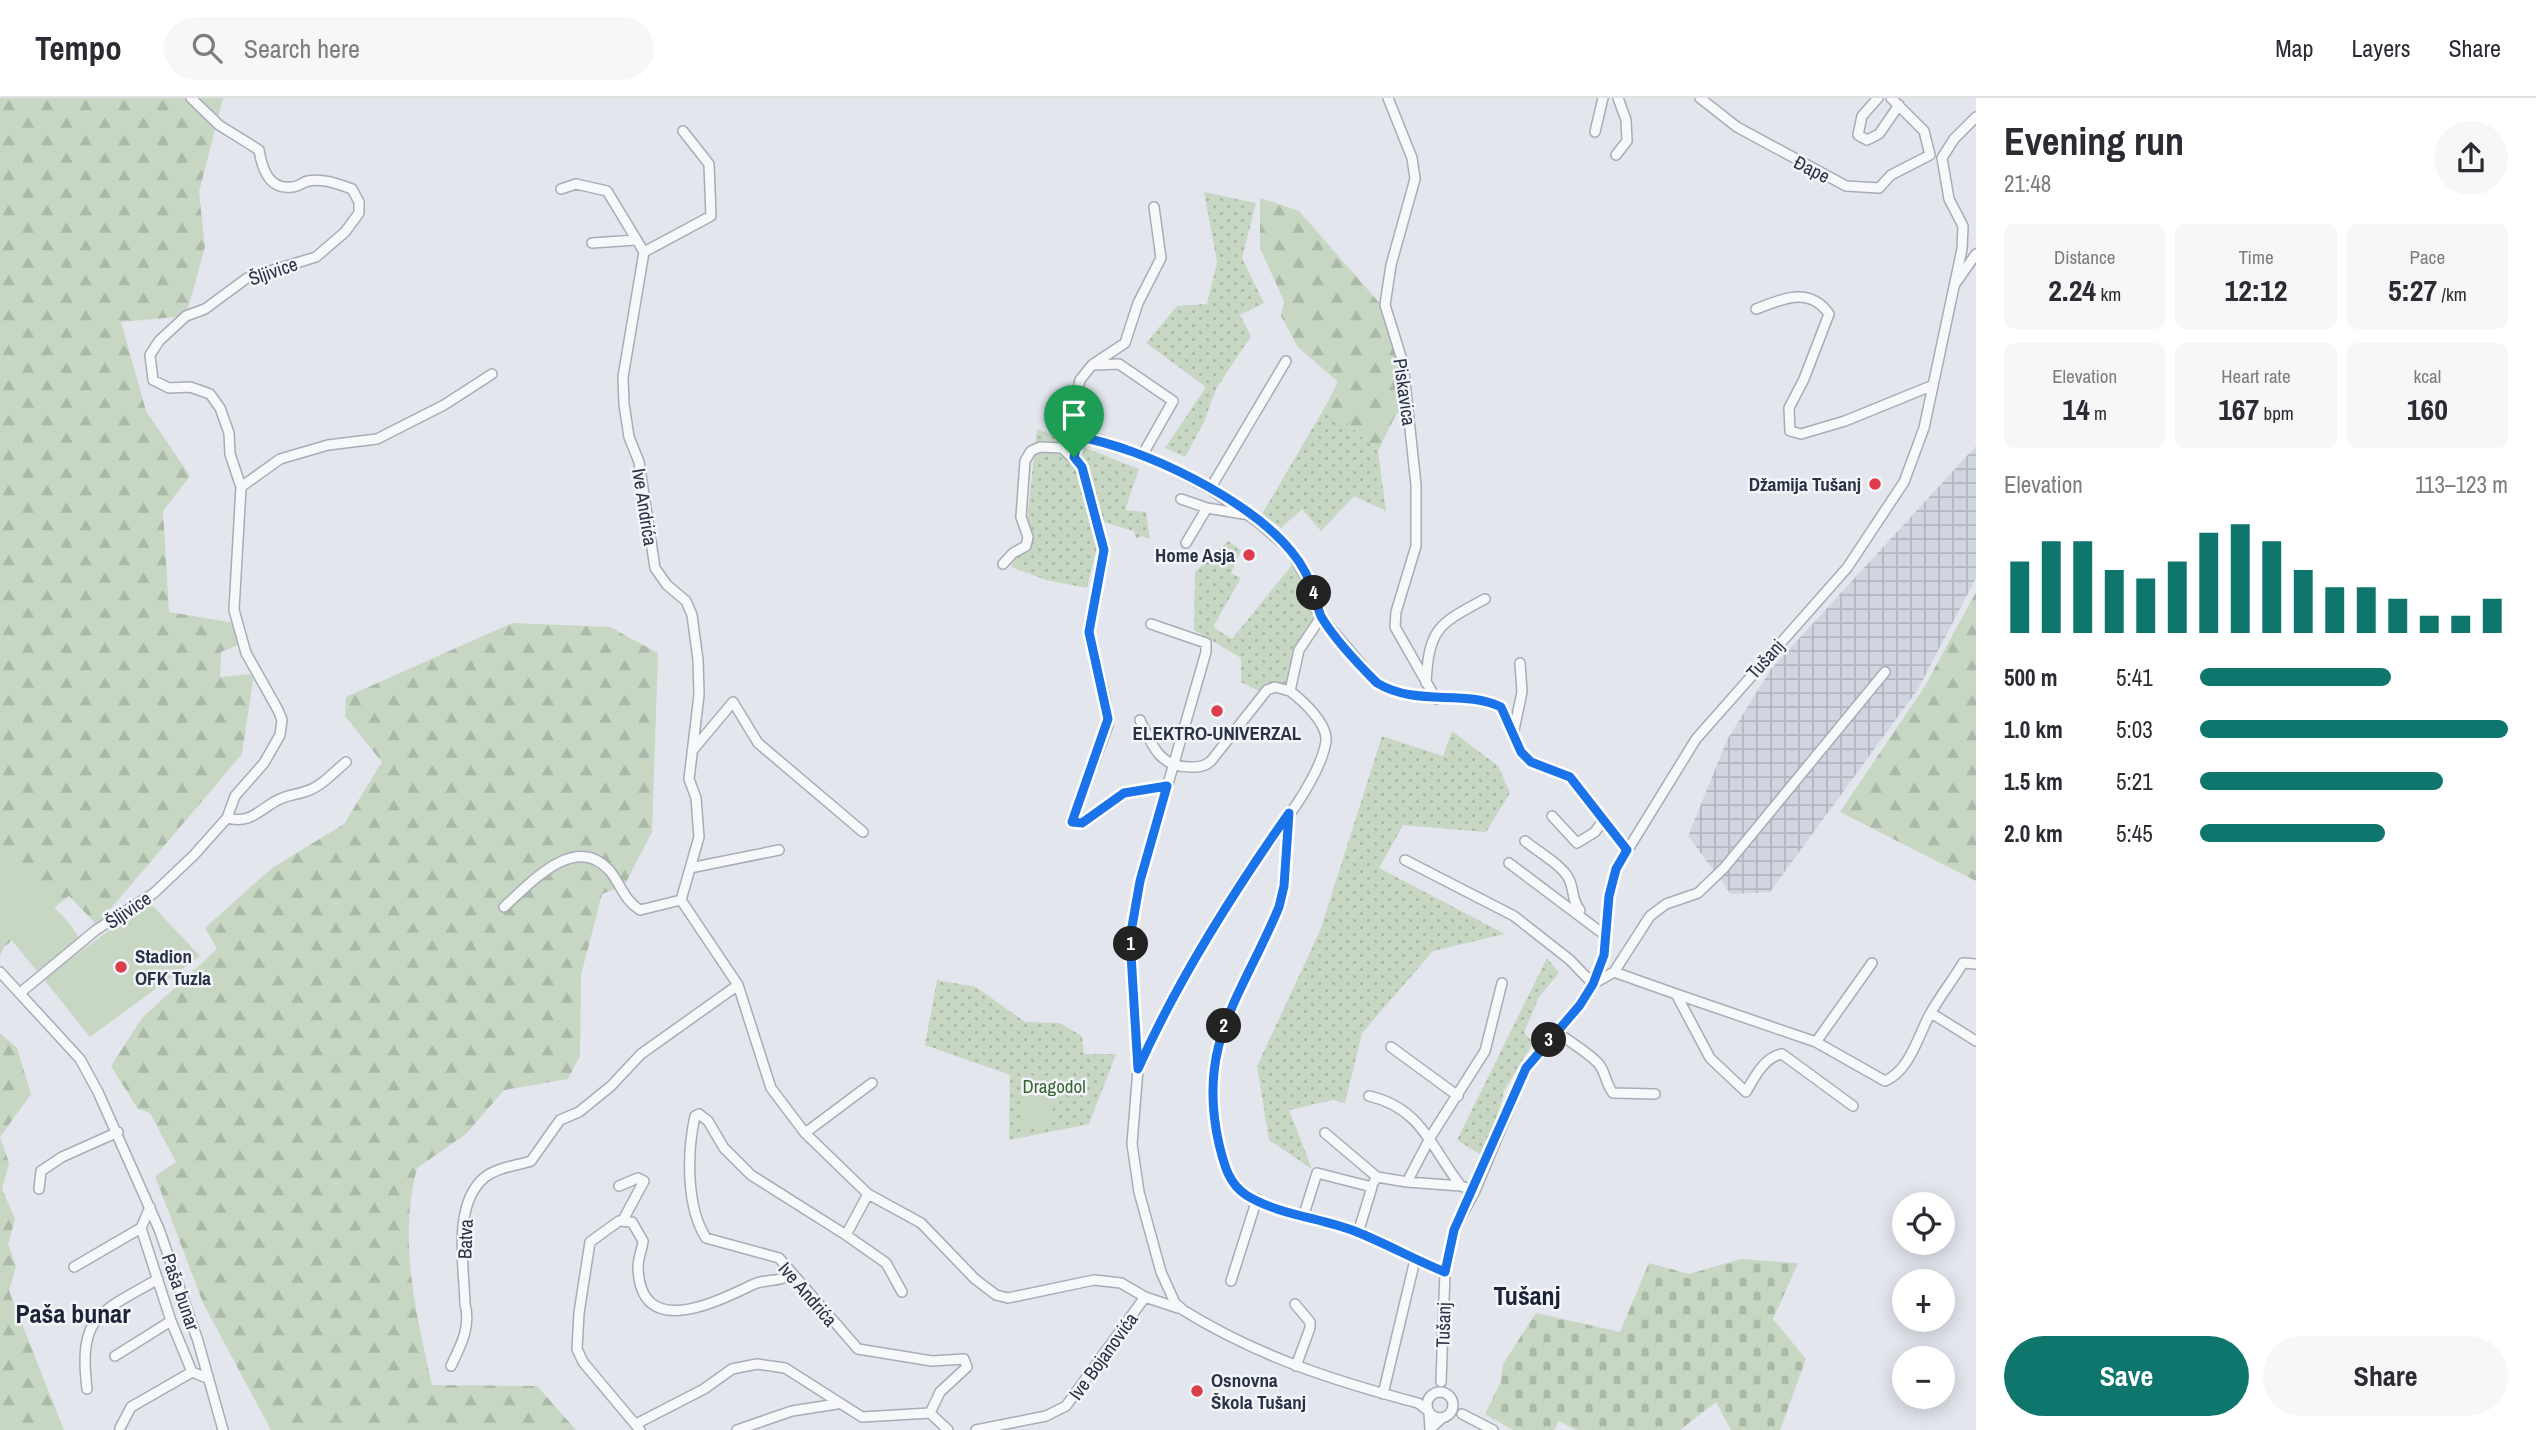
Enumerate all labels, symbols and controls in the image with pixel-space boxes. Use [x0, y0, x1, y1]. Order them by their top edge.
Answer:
search box [164, 17, 654, 80]
text: Tempo [35, 26, 122, 70]
icon: search [188, 29, 226, 67]
text: Search here [244, 31, 360, 66]
text: Map [2275, 32, 2313, 64]
text: Layers [2351, 32, 2410, 64]
text: Share [2448, 32, 2501, 64]
text: Evening run [2004, 116, 2184, 167]
button: share [2434, 121, 2508, 195]
street label: Đape [1790, 149, 1834, 189]
text: 21:48 [2004, 168, 2051, 199]
text: Distance [2054, 244, 2115, 270]
text: Time [2238, 244, 2274, 270]
text: Pace [2410, 244, 2445, 270]
street label: Šljivice [245, 251, 301, 291]
text: 2.24 [2048, 270, 2096, 310]
text: 12:12 [2225, 270, 2287, 310]
text: 5:27 [2388, 270, 2437, 310]
text: km [2096, 281, 2121, 307]
text: /km [2437, 281, 2467, 307]
street label: Piskavica [1387, 357, 1423, 428]
text: Elevation [2052, 363, 2117, 389]
text: Heart rate [2221, 363, 2291, 389]
text: kcal [2413, 363, 2441, 389]
pin [1044, 385, 1104, 457]
text: 14 [2062, 389, 2090, 429]
text: 167 [2218, 389, 2259, 429]
text: 160 [2407, 389, 2448, 429]
icon: arrive [1055, 396, 1093, 434]
text: m [2090, 400, 2107, 426]
text: bpm [2259, 400, 2294, 426]
street label: Ive Andrića [626, 466, 664, 548]
text: Elevation [2004, 469, 2083, 500]
text: 113–123 m [2415, 469, 2508, 500]
place label: Džamija Tušanj [1749, 471, 1861, 497]
marker: Džamija Tušanj [1867, 476, 1883, 492]
place label: Home Asja [1155, 542, 1235, 568]
marker: Home Asja [1241, 547, 1257, 563]
pin: 4 [1296, 575, 1332, 610]
text: 4 [1309, 579, 1318, 605]
street label: Tušanj [1740, 633, 1790, 685]
text: 500 m [2004, 662, 2057, 693]
text: 5:41 [2116, 662, 2153, 693]
marker: ELEKTRO-UNIVERZAL [1209, 703, 1225, 719]
text: 1.0 km [2004, 714, 2063, 745]
text: 5:03 [2116, 714, 2153, 745]
place label: ELEKTRO-UNIVERZAL [1133, 720, 1302, 746]
text: 1.5 km [2004, 766, 2063, 797]
text: 5:21 [2116, 766, 2153, 797]
text: 2.0 km [2004, 818, 2063, 849]
text: 5:45 [2116, 818, 2153, 849]
street label: Šljivice [100, 885, 156, 935]
pin: 1 [1114, 926, 1148, 962]
text: 1 [1126, 930, 1135, 956]
place label: Stadion OFK Tuzla [135, 943, 211, 991]
marker: Stadion OFK Tuzla [113, 959, 129, 975]
pin: 2 [1206, 1009, 1242, 1044]
text: 2 [1219, 1012, 1228, 1038]
pin: 3 [1532, 1023, 1566, 1058]
text: 3 [1544, 1026, 1553, 1052]
park label: Dragodol [1022, 1073, 1086, 1099]
map controls [1892, 1192, 1955, 1409]
button: locate [1892, 1192, 1955, 1255]
street label: Batva [451, 1218, 479, 1259]
street label: Paša bunar [156, 1250, 207, 1335]
street label: Ive Andrića [773, 1256, 844, 1332]
button: + [1892, 1269, 1955, 1332]
district label: Tušanj [1493, 1278, 1561, 1313]
district label: Paša bunar [16, 1296, 131, 1331]
street label: Tušanj [1429, 1302, 1457, 1348]
street label: Ive Bojanovića [1062, 1307, 1144, 1405]
button: Save [2004, 1336, 2249, 1416]
button: Share [2263, 1336, 2508, 1416]
button: − [1892, 1346, 1955, 1409]
place label: Osnovna Škola Tušanj [1211, 1367, 1306, 1415]
marker: Osnovna Škola Tušanj [1189, 1383, 1205, 1399]

